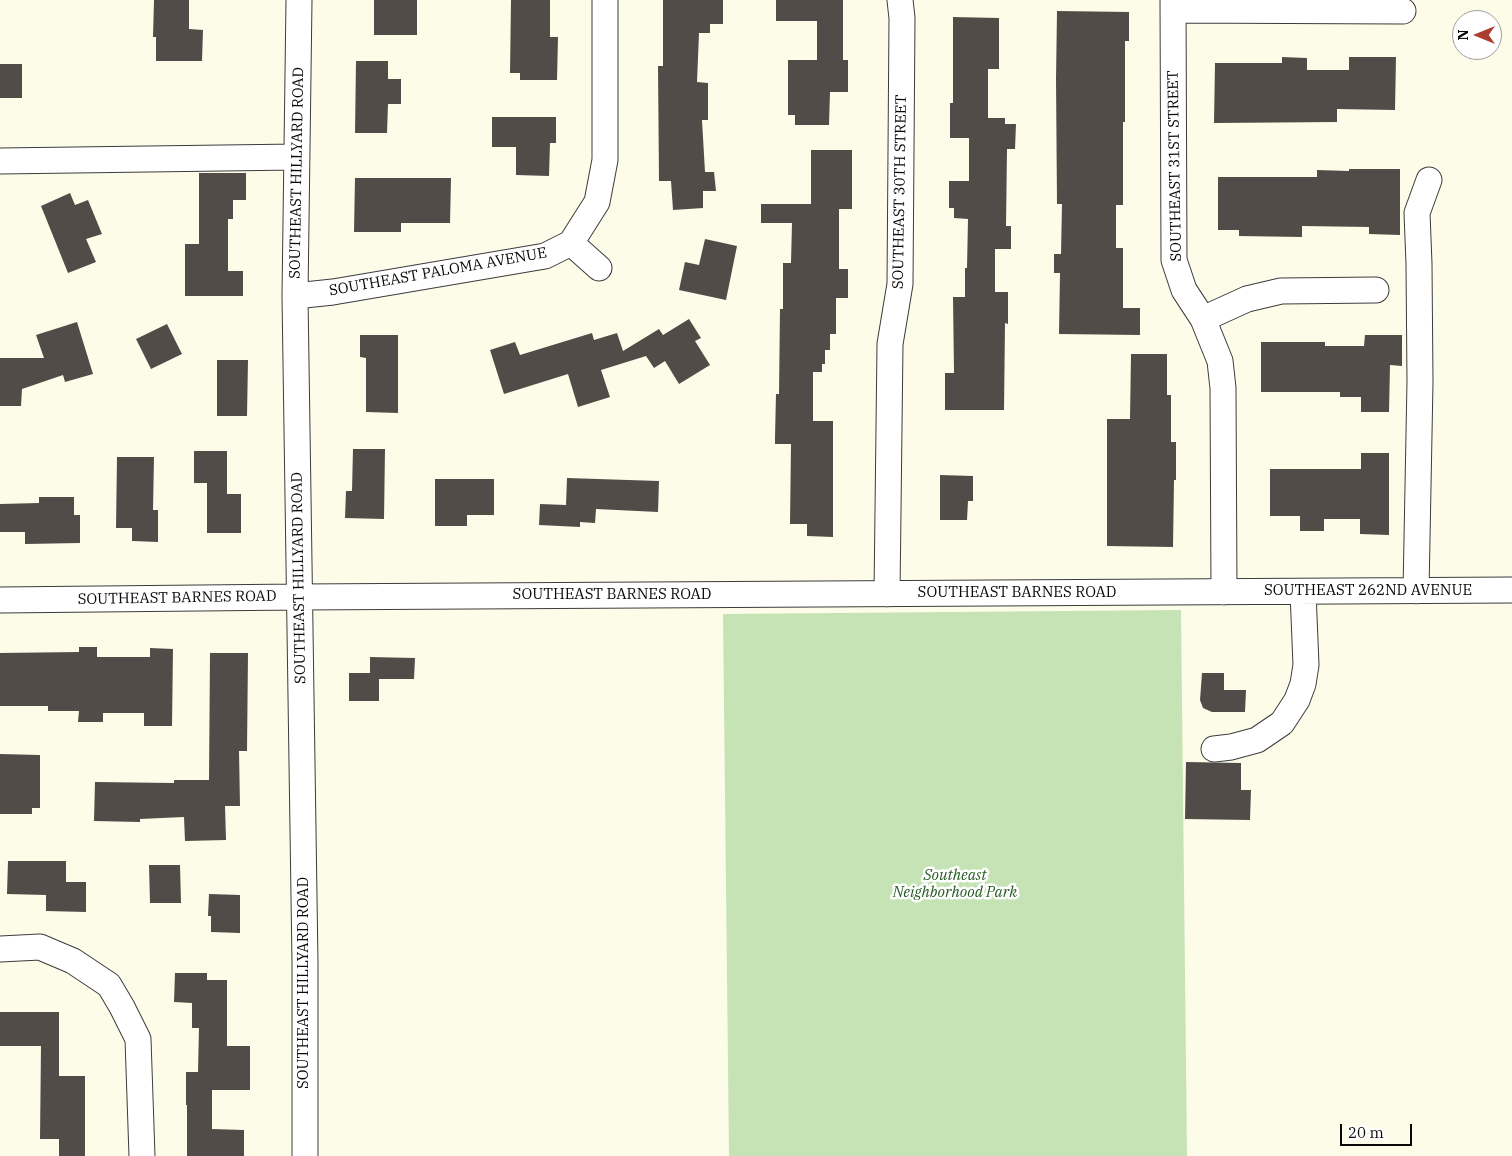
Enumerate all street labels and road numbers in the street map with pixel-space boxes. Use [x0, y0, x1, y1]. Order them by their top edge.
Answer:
street label: SOUTHEAST HILLYARD ROAD [286, 67, 308, 279]
street label: SOUTHEAST 31ST STREET [1164, 70, 1186, 262]
street label: SOUTHEAST 30TH STREET [889, 95, 911, 289]
street label: SOUTHEAST PALOMA AVENUE [328, 244, 548, 300]
street label: SOUTHEAST HILLYARD ROAD [288, 472, 310, 684]
street label: SOUTHEAST 262ND AVENUE [1264, 582, 1472, 600]
street label: SOUTHEAST BARNES ROAD [918, 584, 1116, 602]
street label: SOUTHEAST BARNES ROAD [513, 586, 711, 604]
street label: SOUTHEAST BARNES ROAD [77, 587, 277, 609]
street label: SOUTHEAST HILLYARD ROAD [295, 877, 313, 1089]

